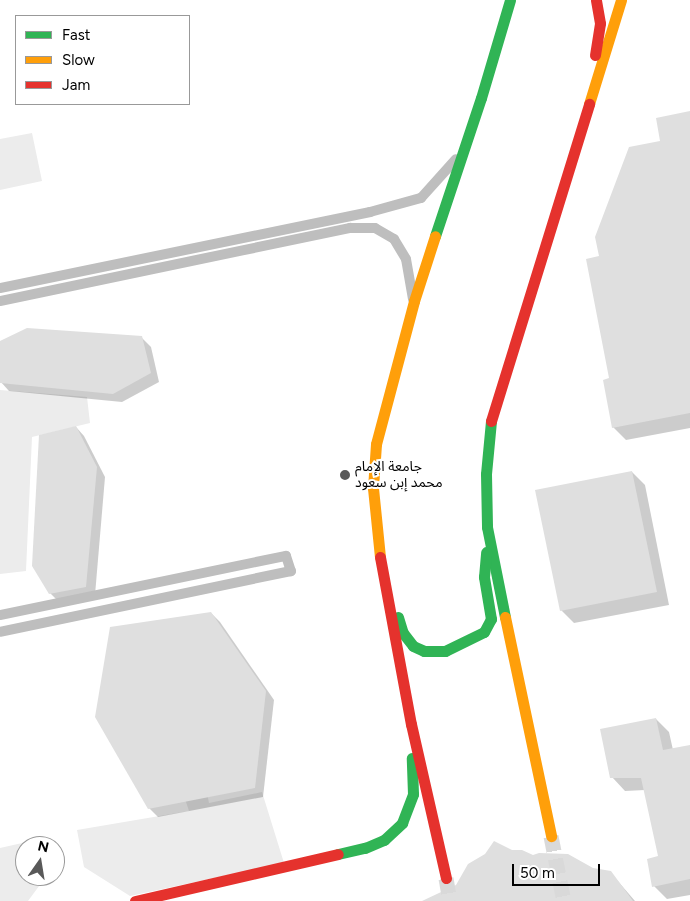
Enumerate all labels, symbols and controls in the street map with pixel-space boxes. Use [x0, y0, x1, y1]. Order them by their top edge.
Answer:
legend [15, 15, 190, 105]
text: Fast [62, 26, 90, 44]
text: Slow [62, 51, 95, 69]
text: Jam [62, 76, 90, 94]
place label: جامعة الإمام محمد إبن سعود [355, 459, 443, 492]
marker: جامعة الإمام محمد إبن سعود [339, 469, 351, 481]
north arrow [15, 836, 65, 886]
text: N [36, 837, 50, 856]
scale bar [515, 854, 602, 886]
text: 50 m [520, 864, 555, 882]

